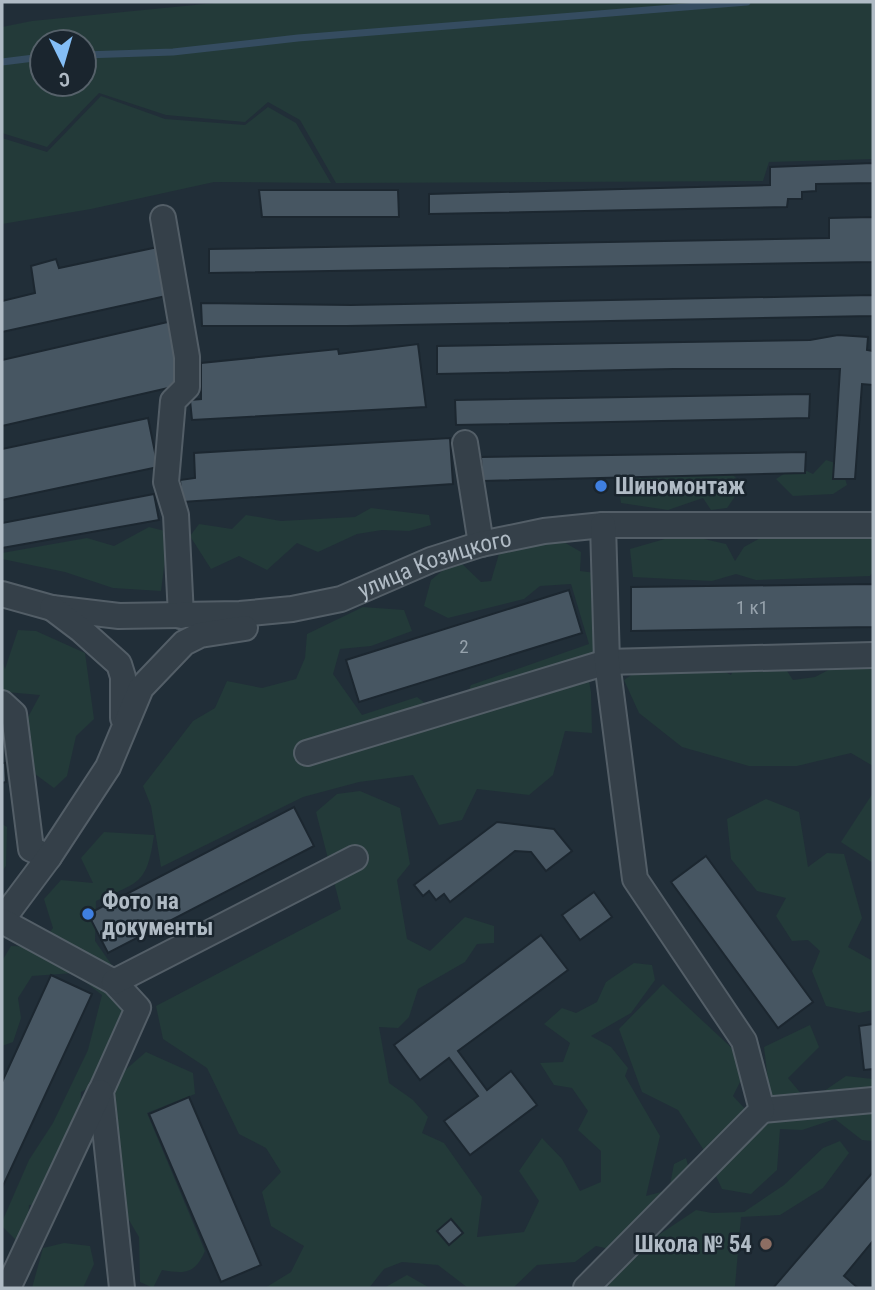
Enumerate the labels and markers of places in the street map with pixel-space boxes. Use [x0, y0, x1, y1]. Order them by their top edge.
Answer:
place label: Шиномонтаж [615, 473, 745, 500]
marker: Шиномонтаж [593, 478, 609, 494]
place label: Фото на документы [102, 888, 213, 941]
marker: Фото на документы [80, 906, 96, 922]
place label: Школа № 54 [634, 1231, 752, 1258]
marker: Школа № 54 [758, 1236, 774, 1252]

